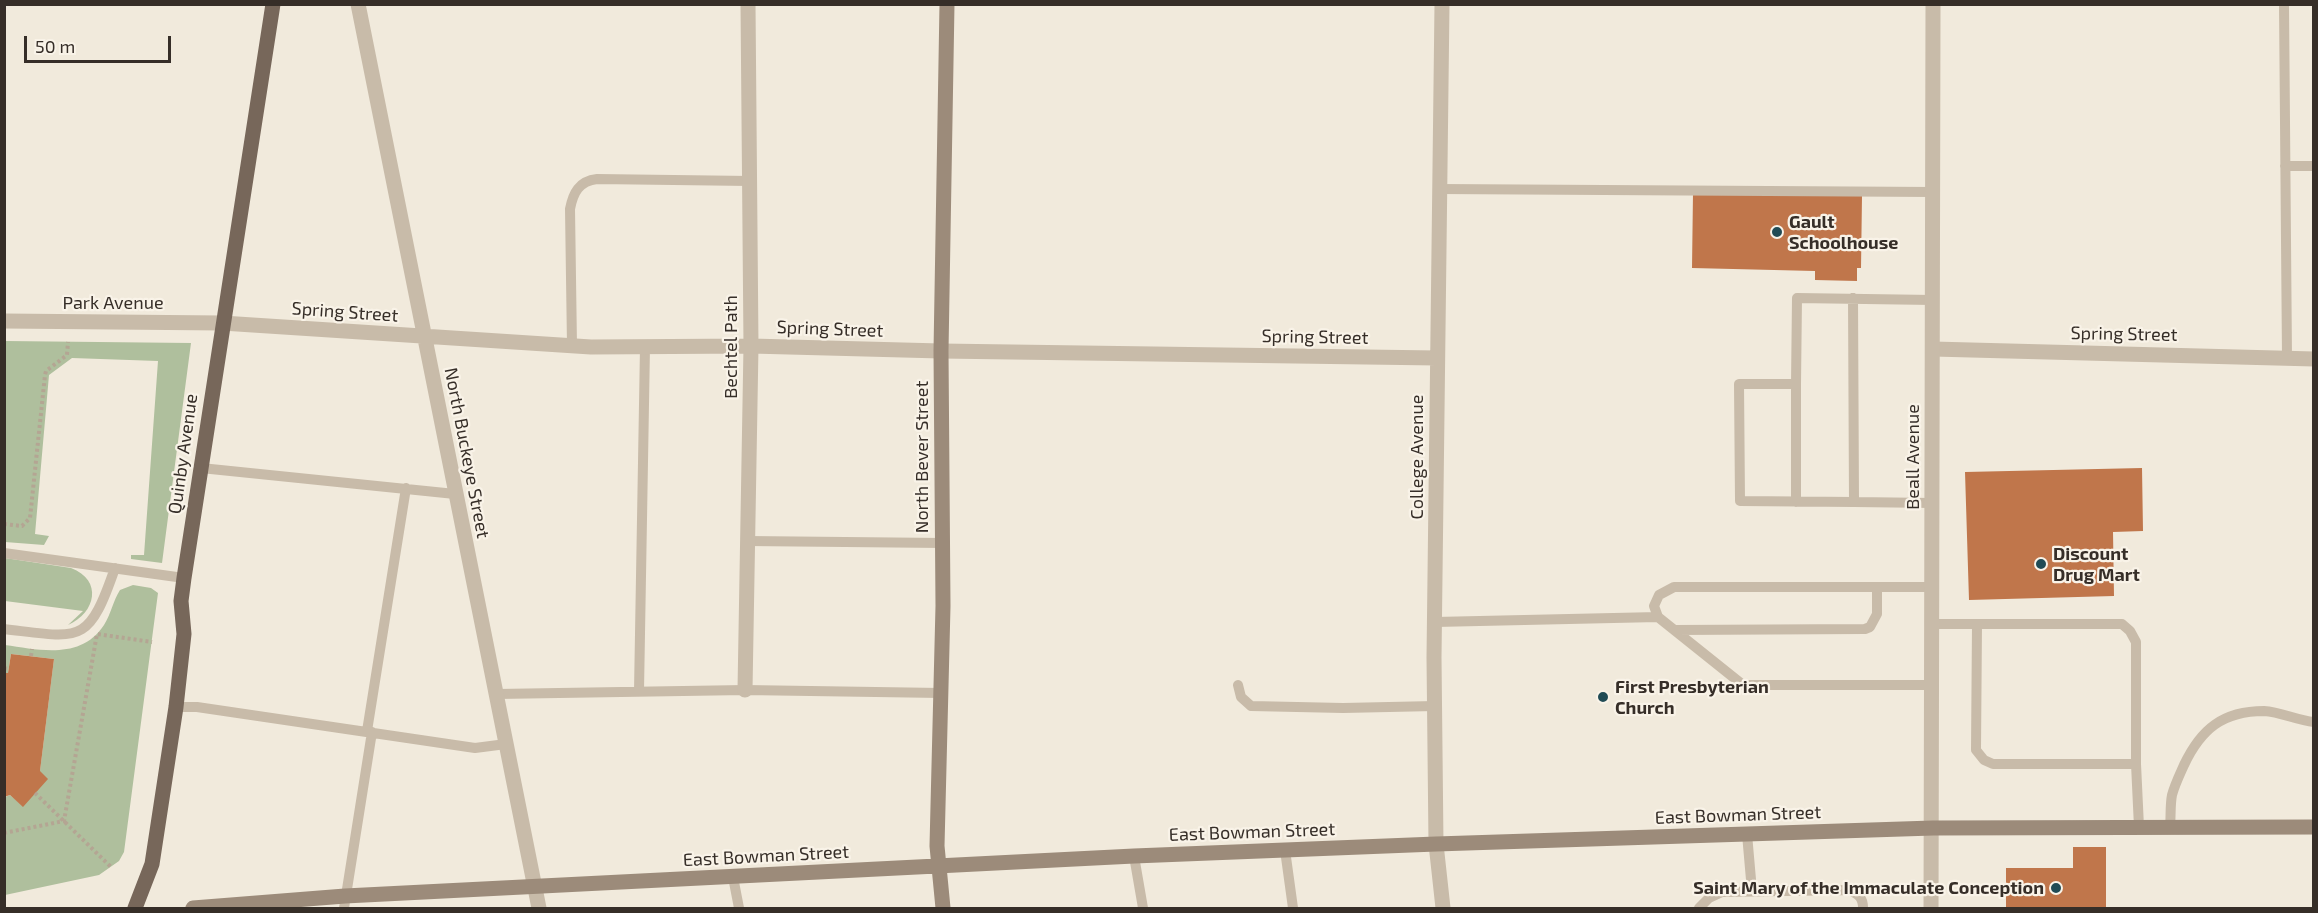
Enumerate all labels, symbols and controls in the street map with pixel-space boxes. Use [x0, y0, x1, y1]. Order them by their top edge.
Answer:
scale bar [27, 24, 174, 62]
text: 50 m [35, 35, 75, 57]
place label: Gault Schoolhouse [1789, 211, 1898, 254]
marker: Gault Schoolhouse [1770, 225, 1784, 239]
street label: Park Avenue [62, 292, 164, 314]
street label: Bechtel Path [720, 295, 742, 399]
street label: Spring Street [291, 298, 399, 326]
street label: Spring Street [776, 316, 884, 342]
street label: Spring Street [2070, 322, 2178, 346]
street label: Spring Street [1261, 325, 1369, 349]
street label: North Buckeye Street [440, 366, 494, 540]
street label: North Bever Street [911, 381, 933, 533]
street label: Quinby Avenue [164, 392, 202, 516]
street label: College Avenue [1406, 395, 1428, 519]
street label: Beall Avenue [1902, 404, 1924, 510]
place label: Discount Drug Mart [2053, 543, 2140, 586]
marker: Discount Drug Mart [2034, 557, 2048, 571]
place label: First Presbyterian Church [1615, 676, 1769, 718]
marker: First Presbyterian Church [1596, 690, 1610, 704]
street label: East Bowman Street [1655, 801, 1821, 829]
street label: East Bowman Street [1169, 818, 1335, 846]
street label: East Bowman Street [682, 841, 850, 871]
place label: Saint Mary of the Immaculate Conception [1693, 877, 2044, 899]
marker: Saint Mary of the Immaculate Conception [2049, 881, 2063, 895]

